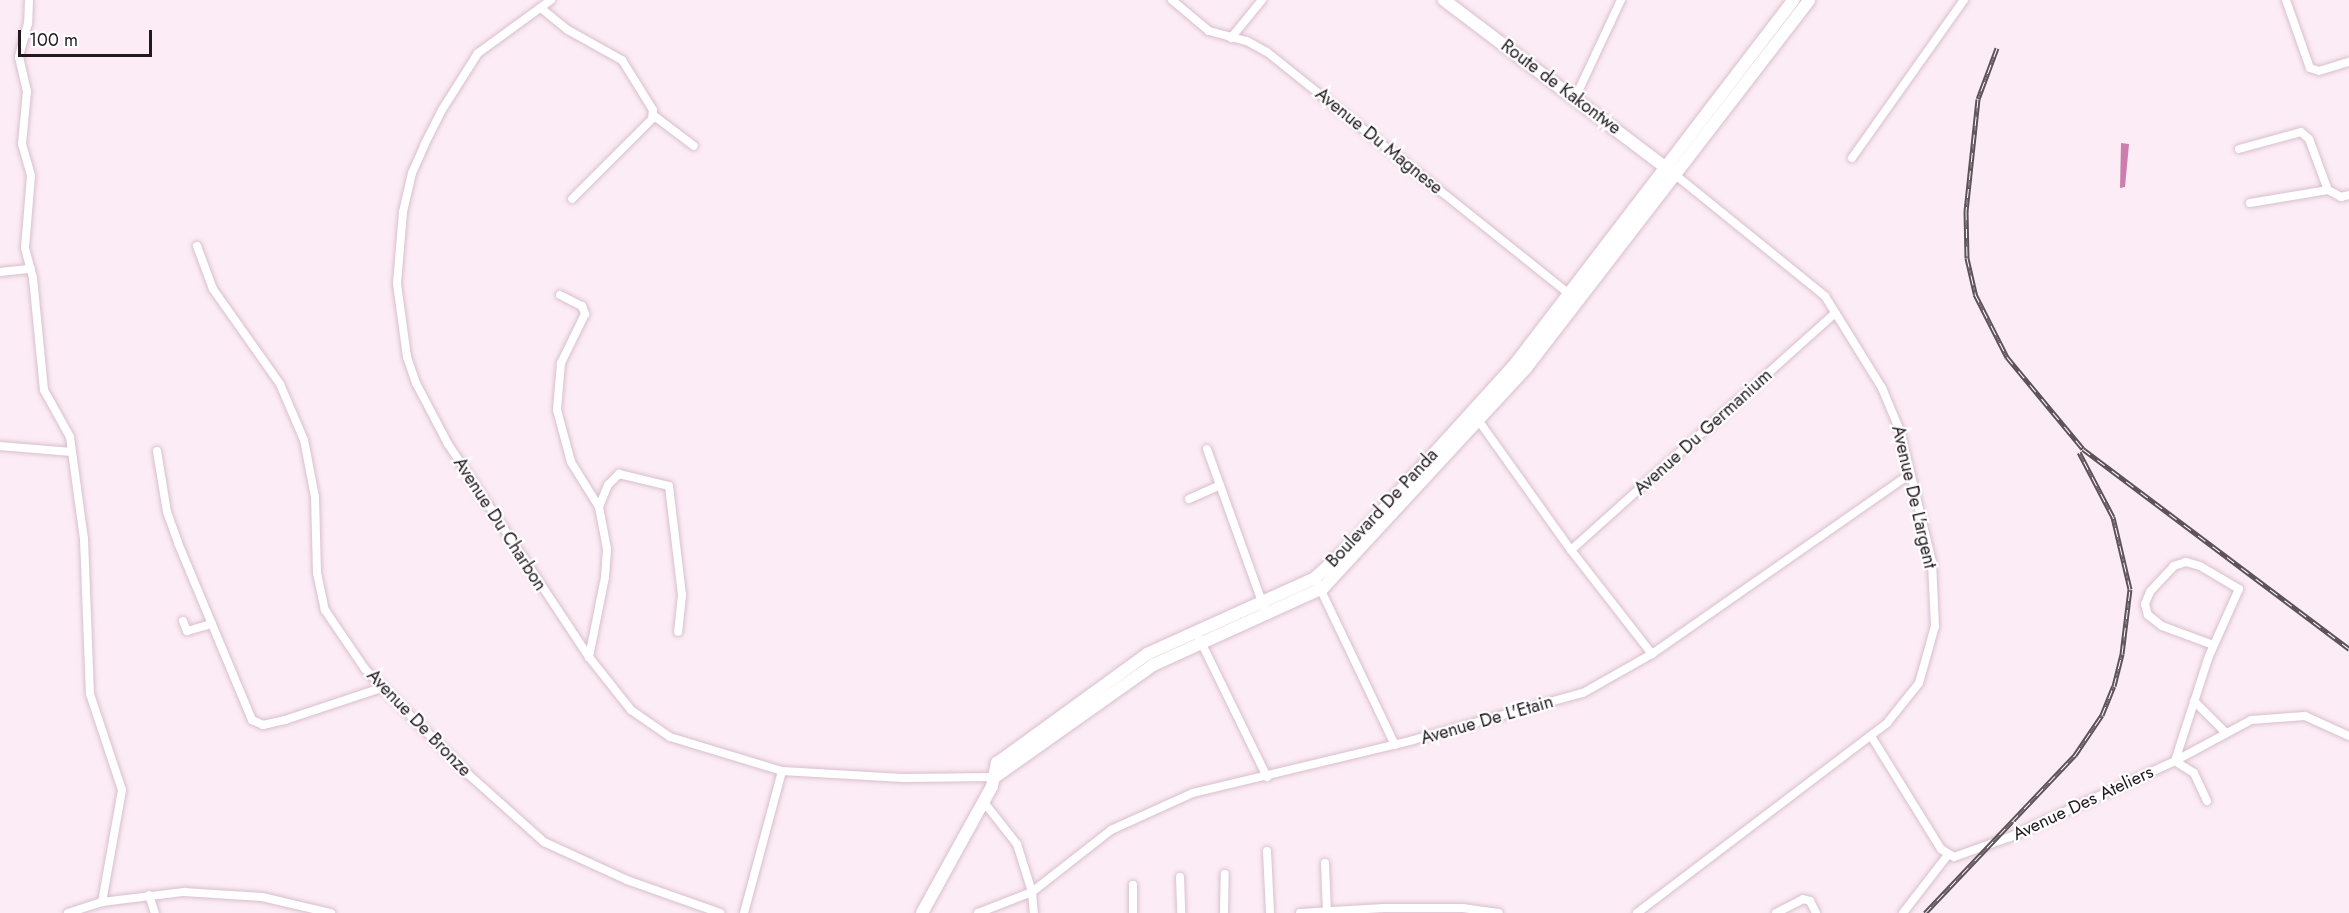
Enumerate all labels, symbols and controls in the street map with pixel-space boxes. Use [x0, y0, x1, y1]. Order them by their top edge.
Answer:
scale bar [21, 18, 154, 56]
text: 100 m [29, 27, 78, 53]
street label: Route de Kakontwe [1497, 35, 1625, 139]
street label: Avenue Du Magnese [1311, 83, 1447, 199]
street label: Avenue Du Germanium [1630, 364, 1776, 500]
street label: Avenue De L'argent [1887, 423, 1941, 571]
street label: Boulevard De Panda [1322, 444, 1442, 572]
street label: Avenue Du Charbon [449, 453, 551, 595]
street label: Avenue De Bronze [362, 665, 476, 781]
street label: Avenue De L'Etain [1418, 691, 1556, 749]
street label: Avenue Des Ateliers [2009, 761, 2157, 845]

